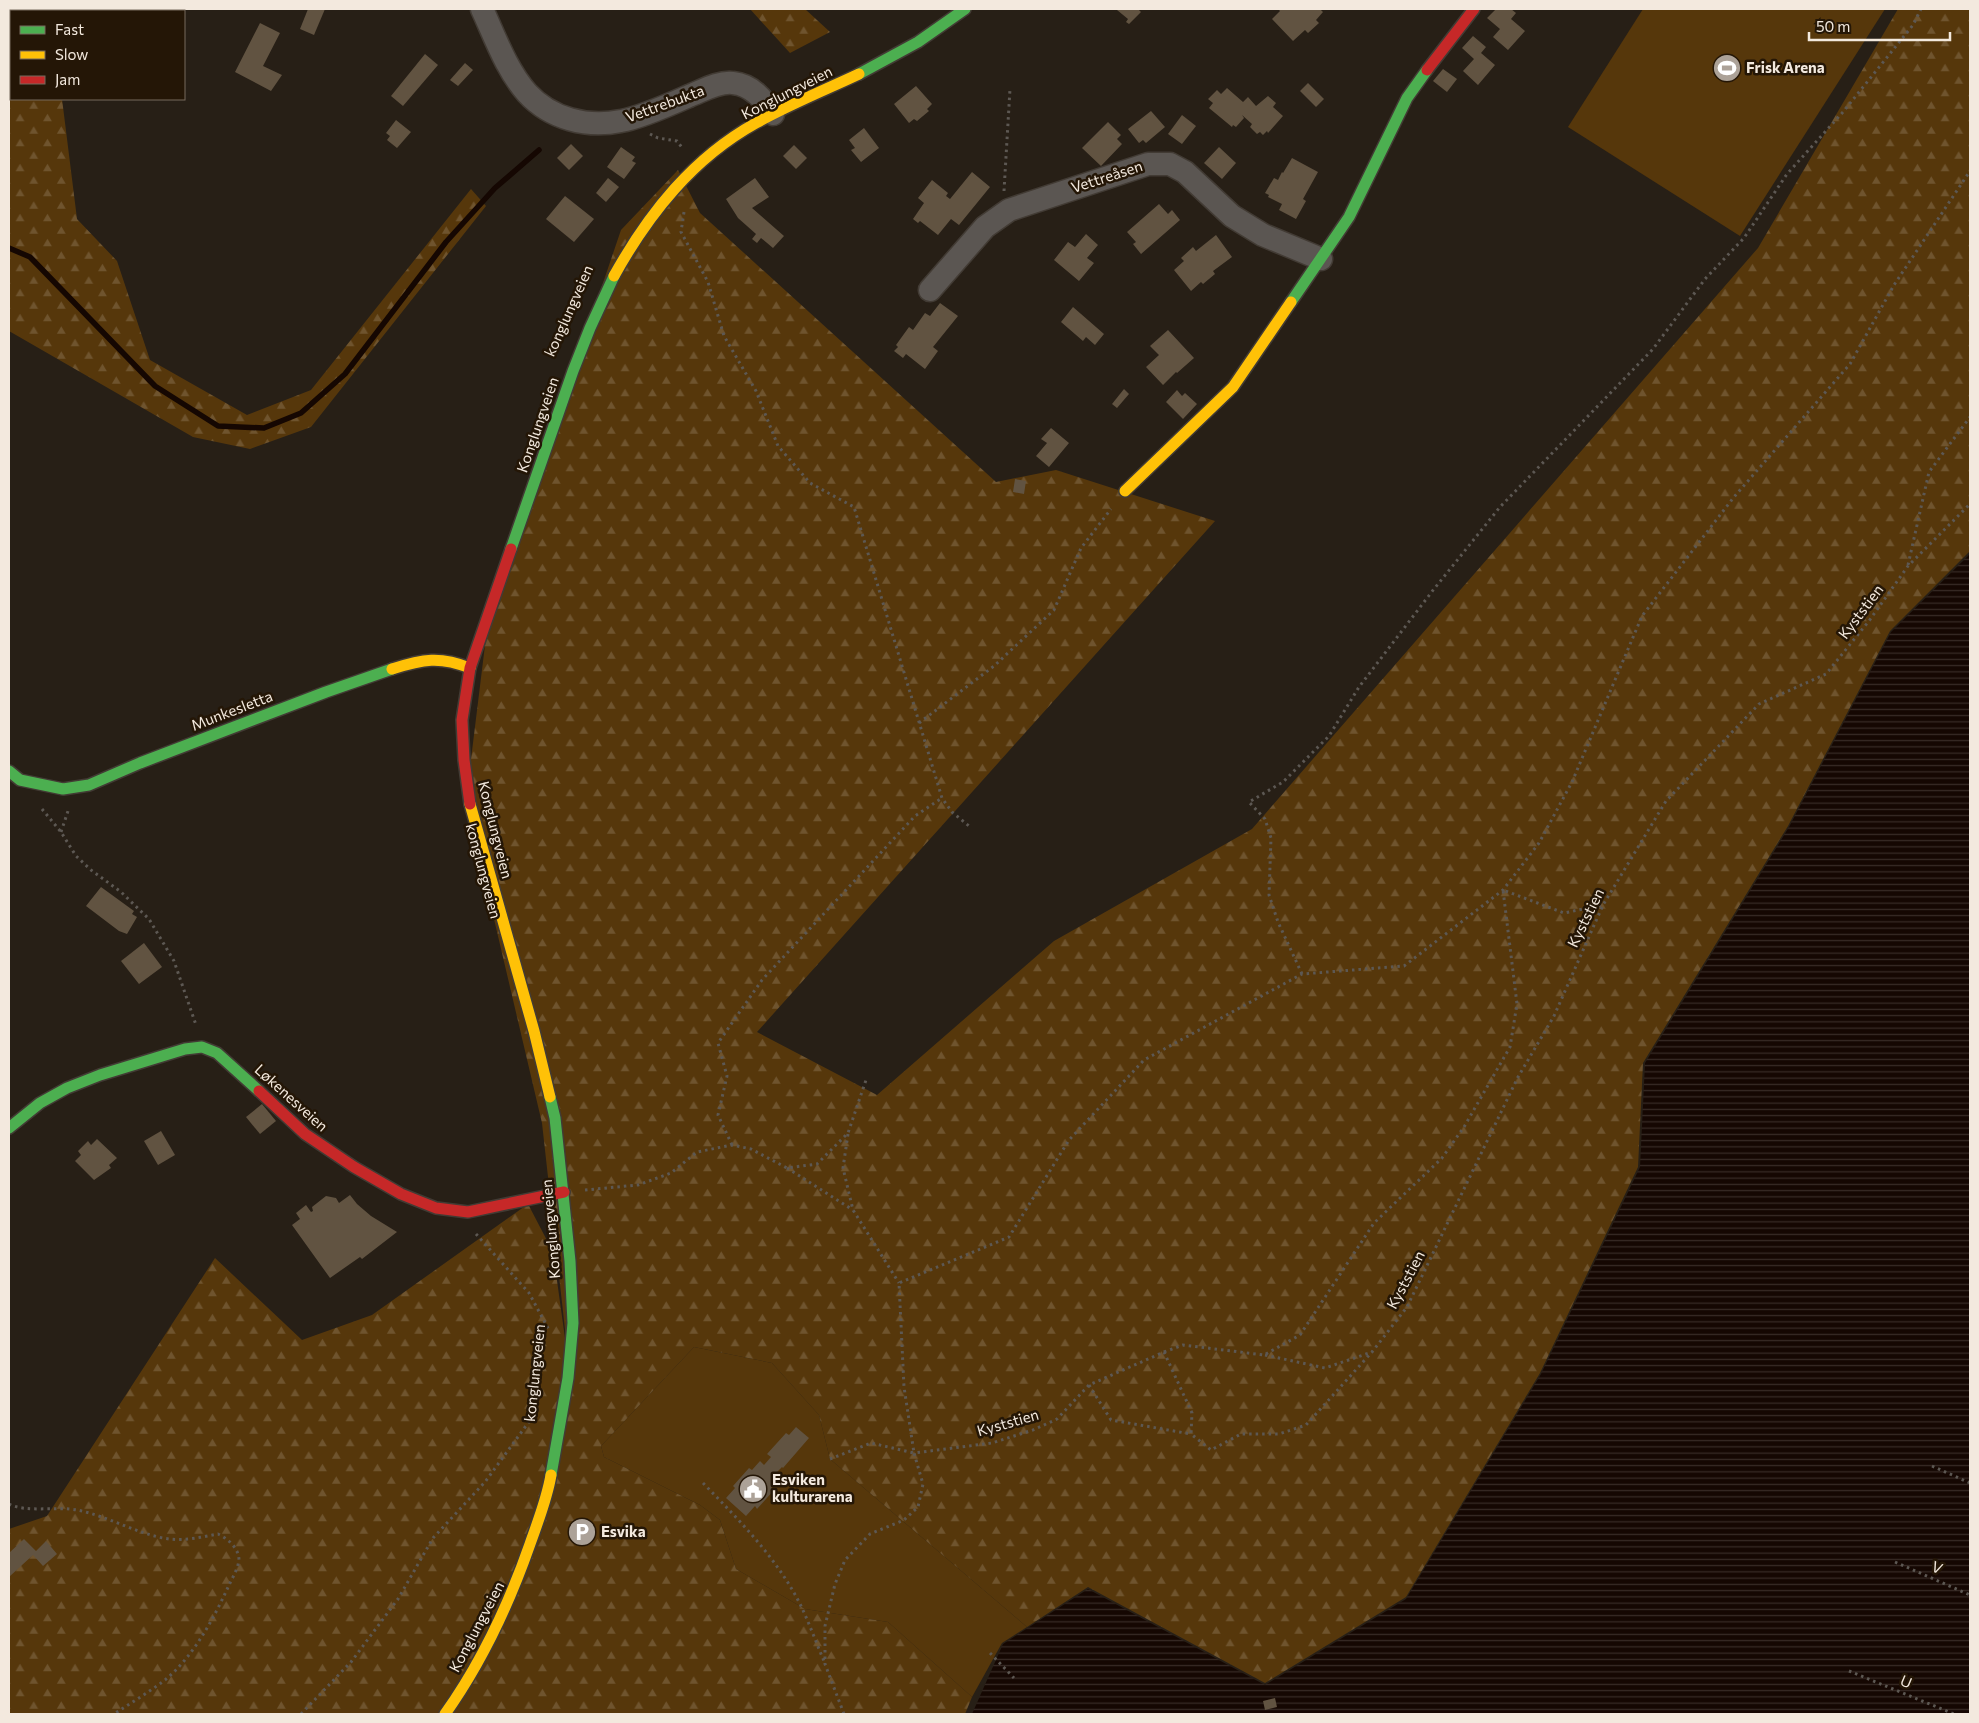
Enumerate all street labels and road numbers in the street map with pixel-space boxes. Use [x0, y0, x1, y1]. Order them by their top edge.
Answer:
street label: Konglungveien [738, 61, 835, 123]
street label: Vettrebukta [623, 81, 706, 126]
street label: Vettreåsen [1069, 156, 1145, 196]
street label: konglungveien [540, 262, 596, 359]
street label: Konglungveien [512, 375, 562, 475]
street label: Kyststien [1834, 581, 1886, 642]
street label: Munkesletta [188, 686, 275, 734]
street label: Konglungveien [475, 779, 517, 880]
street label: konglungveien [463, 821, 505, 920]
street label: Kyststien [1563, 885, 1607, 950]
street label: Løkenesveien [251, 1060, 332, 1135]
street label: Konglungveien [537, 1179, 563, 1280]
street label: Kyststien [1382, 1247, 1428, 1312]
street label: konglungveien [520, 1323, 548, 1423]
street label: Kyststien [975, 1405, 1041, 1439]
street label: V [1929, 1557, 1946, 1577]
street label: Konglungveien [445, 1578, 508, 1675]
street label: U [1898, 1671, 1915, 1692]

